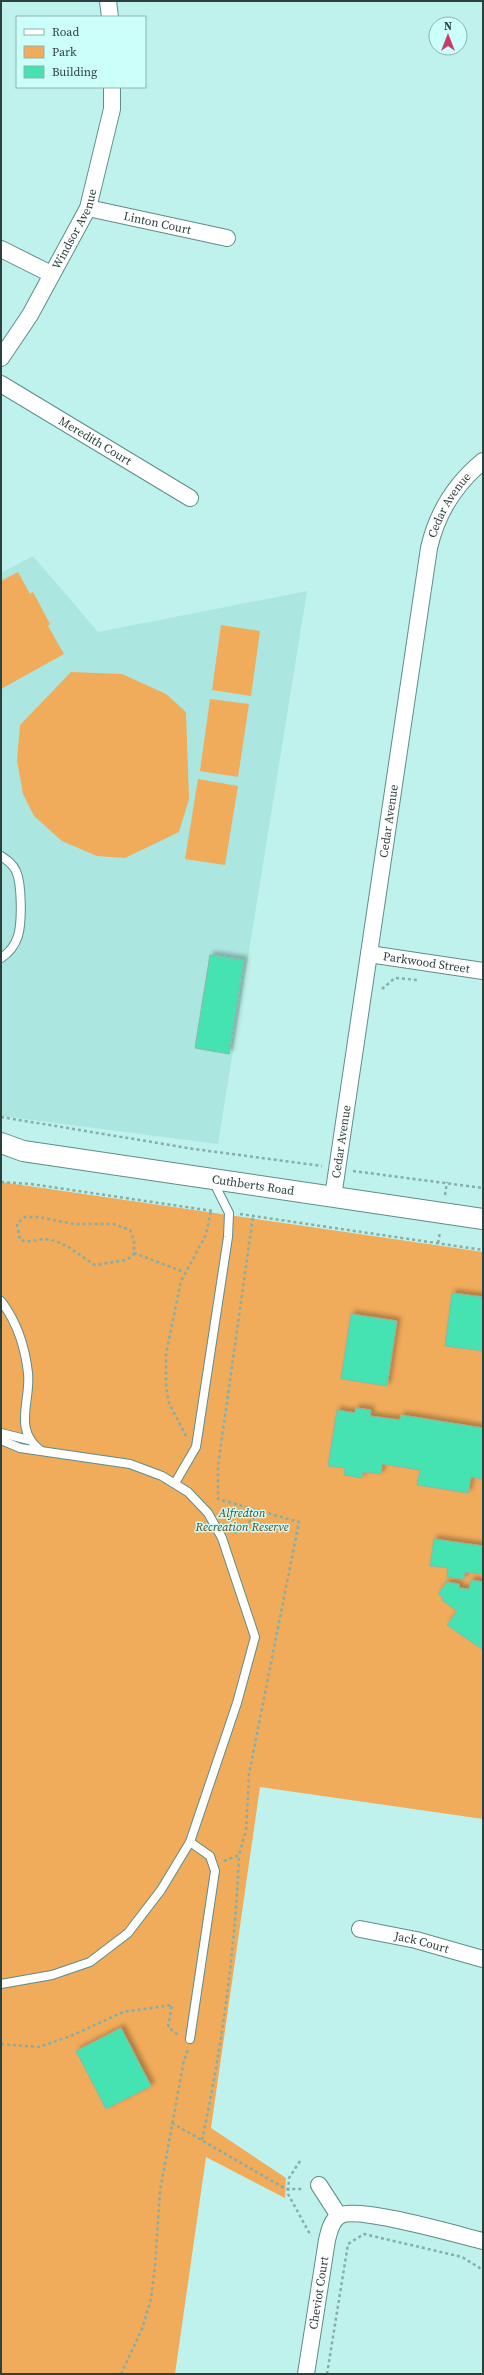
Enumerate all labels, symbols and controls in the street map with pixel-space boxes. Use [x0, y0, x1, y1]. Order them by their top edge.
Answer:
legend [16, 16, 146, 88]
north arrow [428, 16, 468, 56]
text: N [444, 19, 452, 34]
text: Road [52, 24, 79, 40]
text: Park [52, 44, 77, 60]
text: Building [52, 64, 97, 80]
street label: Windsor Avenue [48, 187, 100, 272]
street label: Linton Court [122, 208, 193, 238]
street label: Meredith Court [56, 413, 135, 469]
street label: Cedar Avenue [424, 469, 474, 540]
street label: Cedar Avenue [375, 783, 402, 859]
street label: Parkwood Street [382, 948, 471, 977]
street label: Cedar Avenue [328, 1104, 355, 1179]
street label: Cuthberts Road [211, 1171, 296, 1199]
park label: Alfredton Recreation Reserve [194, 1505, 289, 1535]
street label: Jack Court [392, 1928, 451, 1957]
street label: Cheviot Court [305, 2255, 332, 2331]

